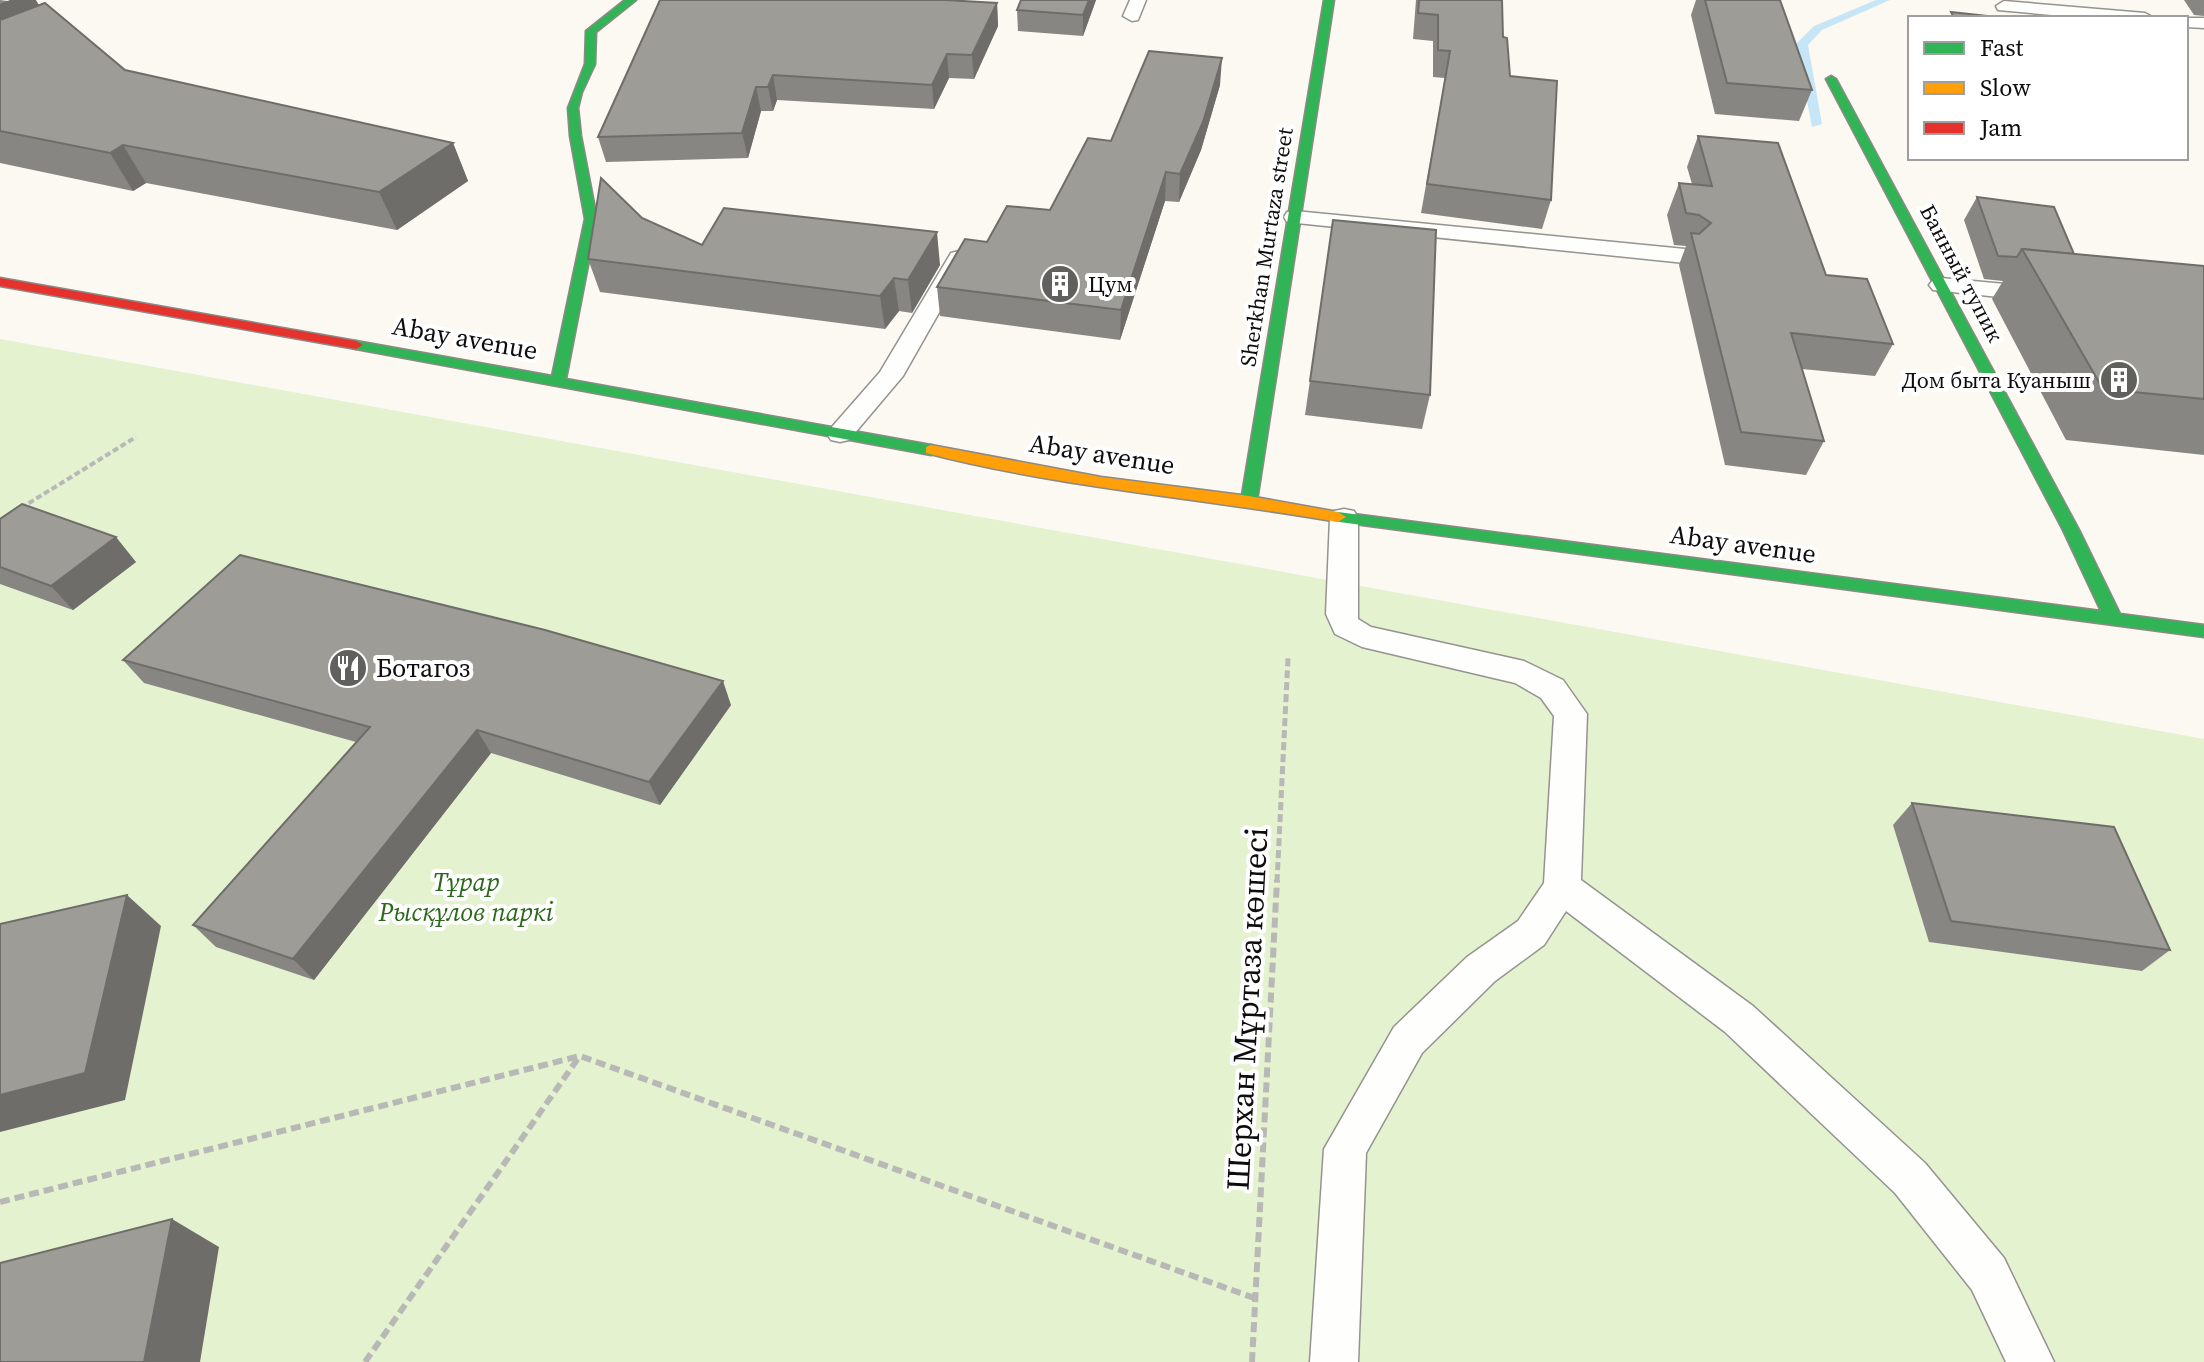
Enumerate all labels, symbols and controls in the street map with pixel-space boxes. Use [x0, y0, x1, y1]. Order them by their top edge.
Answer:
legend [1908, 16, 2188, 160]
text: Fast [1980, 31, 2024, 64]
text: Slow [1980, 71, 2031, 104]
text: Jam [1979, 111, 2022, 144]
street label: Sherkhan Murtaza street [1232, 125, 1300, 369]
street label: Банный тупик [1913, 199, 2011, 347]
building icon: Цум [1039, 263, 1081, 305]
place label: Цум [1088, 269, 1133, 299]
street label: Abay avenue [389, 308, 541, 368]
building icon: Дом быта Куаныш [2098, 359, 2140, 401]
place label: Дом быта Куаныш [1902, 365, 2091, 395]
street label: Abay avenue [1027, 425, 1177, 483]
street label: Abay avenue [1668, 516, 1818, 572]
restaurant icon: Ботагоз [327, 647, 369, 689]
place label: Ботагоз [376, 650, 470, 686]
street label: Шерхан Мұртаза көшесі [1216, 826, 1278, 1192]
park label: Тұрар Рысқұлов паркі [378, 864, 553, 930]

